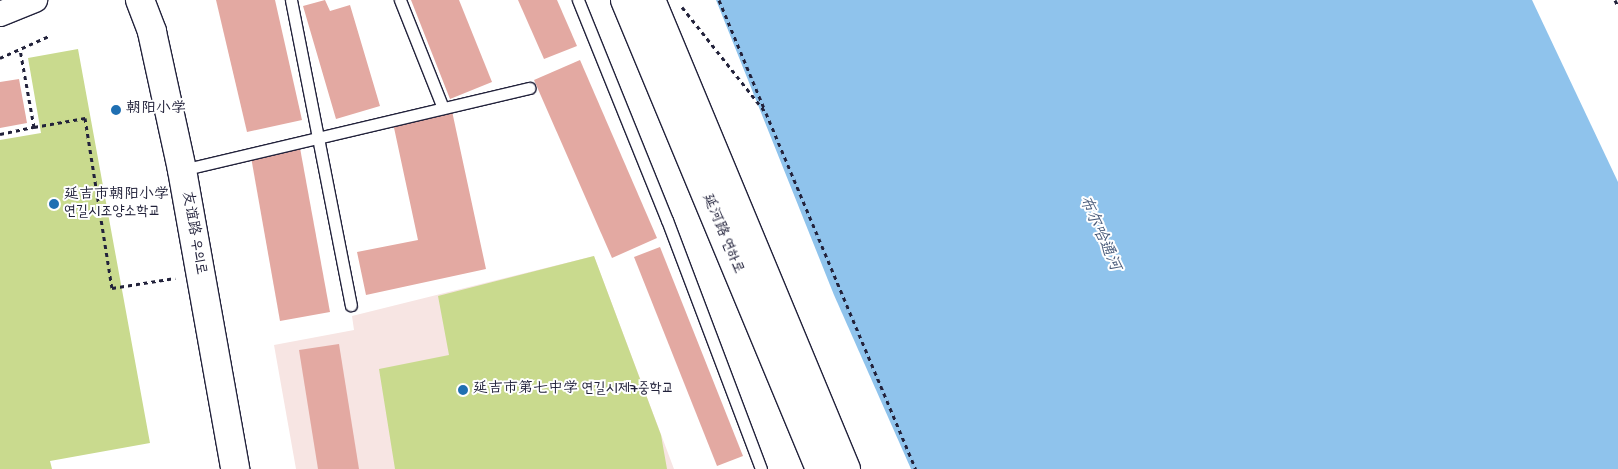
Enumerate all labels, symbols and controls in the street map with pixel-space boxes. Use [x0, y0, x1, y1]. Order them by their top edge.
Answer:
place label: 朝阳小学 [126, 101, 186, 119]
marker: 朝阳小学 [110, 104, 122, 116]
place label: 延吉市朝阳小学 연길시조양소학교 [64, 186, 169, 221]
street label: 友谊路 우의로 [177, 190, 209, 276]
street label: 延河路 연하로 [697, 191, 747, 277]
water label: 布尔哈通河 [1073, 194, 1123, 274]
marker: 延吉市朝阳小学 연길시조양소학교 [48, 198, 60, 210]
place label: 延吉市第七中学 연길시제7중학교 [473, 381, 674, 399]
marker: 延吉市第七中学 연길시제7중학교 [457, 384, 469, 396]

